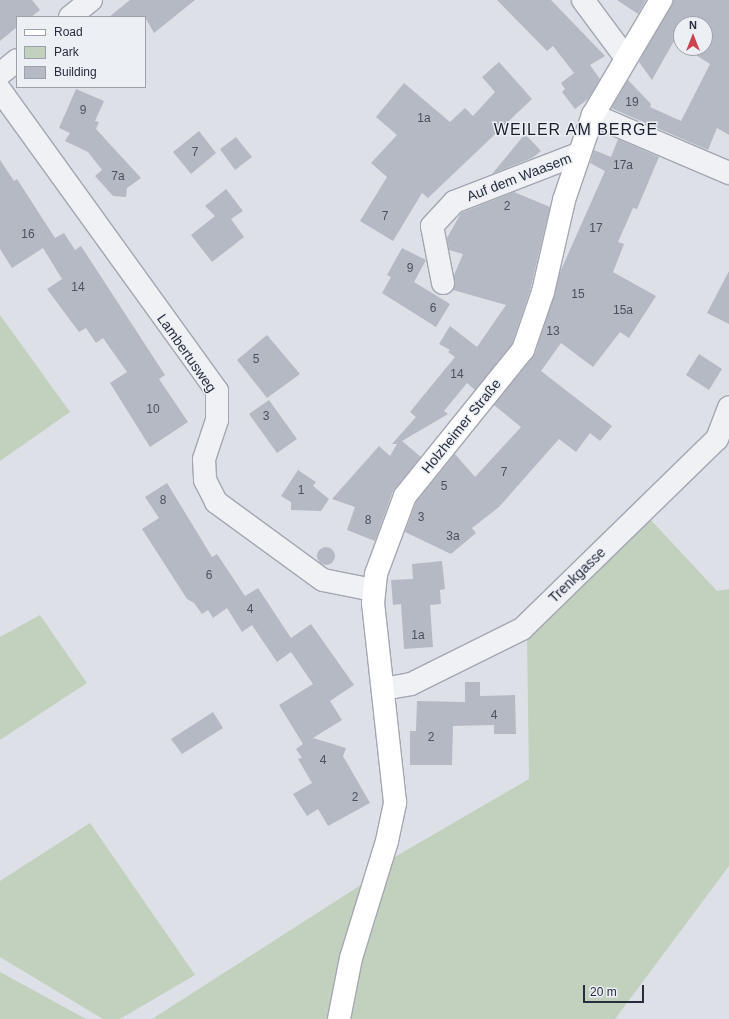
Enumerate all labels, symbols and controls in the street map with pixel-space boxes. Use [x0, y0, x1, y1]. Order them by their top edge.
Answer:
legend [16, 16, 146, 88]
north arrow [673, 16, 713, 56]
text: N [689, 19, 697, 31]
text: Road [54, 25, 83, 39]
text: Park [54, 45, 79, 59]
text: Building [54, 65, 97, 79]
house number: 19 [625, 96, 639, 110]
house number: 9 [80, 104, 86, 118]
house number: 1a [417, 112, 431, 126]
district label: WEILER AM BERGE [493, 120, 659, 140]
house number: 7 [192, 146, 198, 160]
street label: Auf dem Waasem [464, 149, 574, 205]
house number: 17a [613, 159, 633, 173]
house number: 7a [111, 170, 125, 184]
house number: 2 [504, 200, 510, 214]
house number: 7 [382, 210, 388, 224]
house number: 17 [589, 222, 603, 236]
house number: 16 [21, 228, 35, 242]
house number: 9 [407, 262, 413, 276]
house number: 14 [71, 281, 85, 295]
house number: 15 [571, 288, 585, 302]
house number: 6 [430, 302, 436, 316]
house number: 15a [613, 304, 633, 318]
street label: Lambertusweg [154, 311, 220, 395]
house number: 13 [546, 325, 560, 339]
house number: 5 [253, 353, 259, 367]
house number: 14 [450, 368, 464, 382]
street label: Holzheimer Straße [418, 375, 504, 477]
house number: 10 [146, 403, 160, 417]
house number: 3 [263, 410, 269, 424]
house number: 7 [501, 466, 507, 480]
house number: 5 [441, 480, 447, 494]
house number: 1 [298, 484, 304, 498]
house number: 8 [160, 494, 166, 508]
house number: 3 [418, 511, 424, 525]
house number: 8 [365, 514, 371, 528]
house number: 3a [446, 530, 460, 544]
street label: Trenkgasse [545, 544, 609, 606]
house number: 6 [206, 569, 212, 583]
house number: 4 [247, 603, 253, 617]
house number: 1a [411, 629, 425, 643]
house number: 4 [491, 709, 497, 723]
house number: 2 [428, 731, 434, 745]
house number: 4 [320, 754, 326, 768]
house number: 2 [352, 791, 358, 805]
scale bar [585, 977, 646, 1003]
text: 20 m [590, 985, 617, 999]

